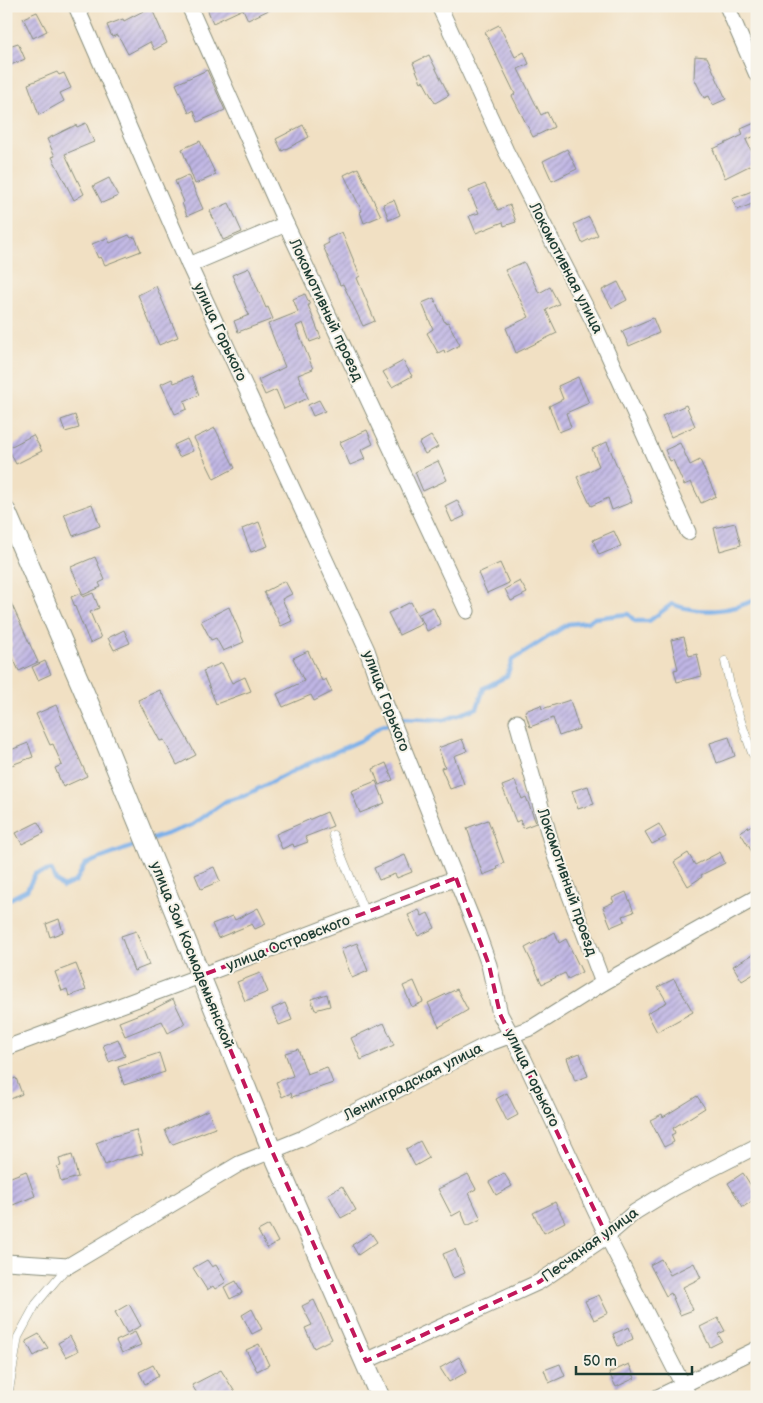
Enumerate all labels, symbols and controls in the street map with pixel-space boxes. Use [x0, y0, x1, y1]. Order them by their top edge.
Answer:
street label: Локомотивная улица [524, 198, 607, 337]
street label: Локомотивный проезд [284, 235, 367, 384]
street label: улица Горького [189, 280, 251, 384]
street label: улица Горького [358, 648, 414, 754]
street label: Локомотивный проезд [532, 805, 601, 958]
street label: улица Зои Космодемьянской [146, 859, 238, 1051]
street label: улица Островского [223, 911, 353, 975]
street label: улица Горького [500, 1026, 564, 1130]
street label: Ленинградская улица [339, 1039, 486, 1126]
street label: Песчаная улица [538, 1203, 642, 1286]
scale bar [576, 1343, 692, 1375]
text: 50 m [583, 1352, 617, 1371]

